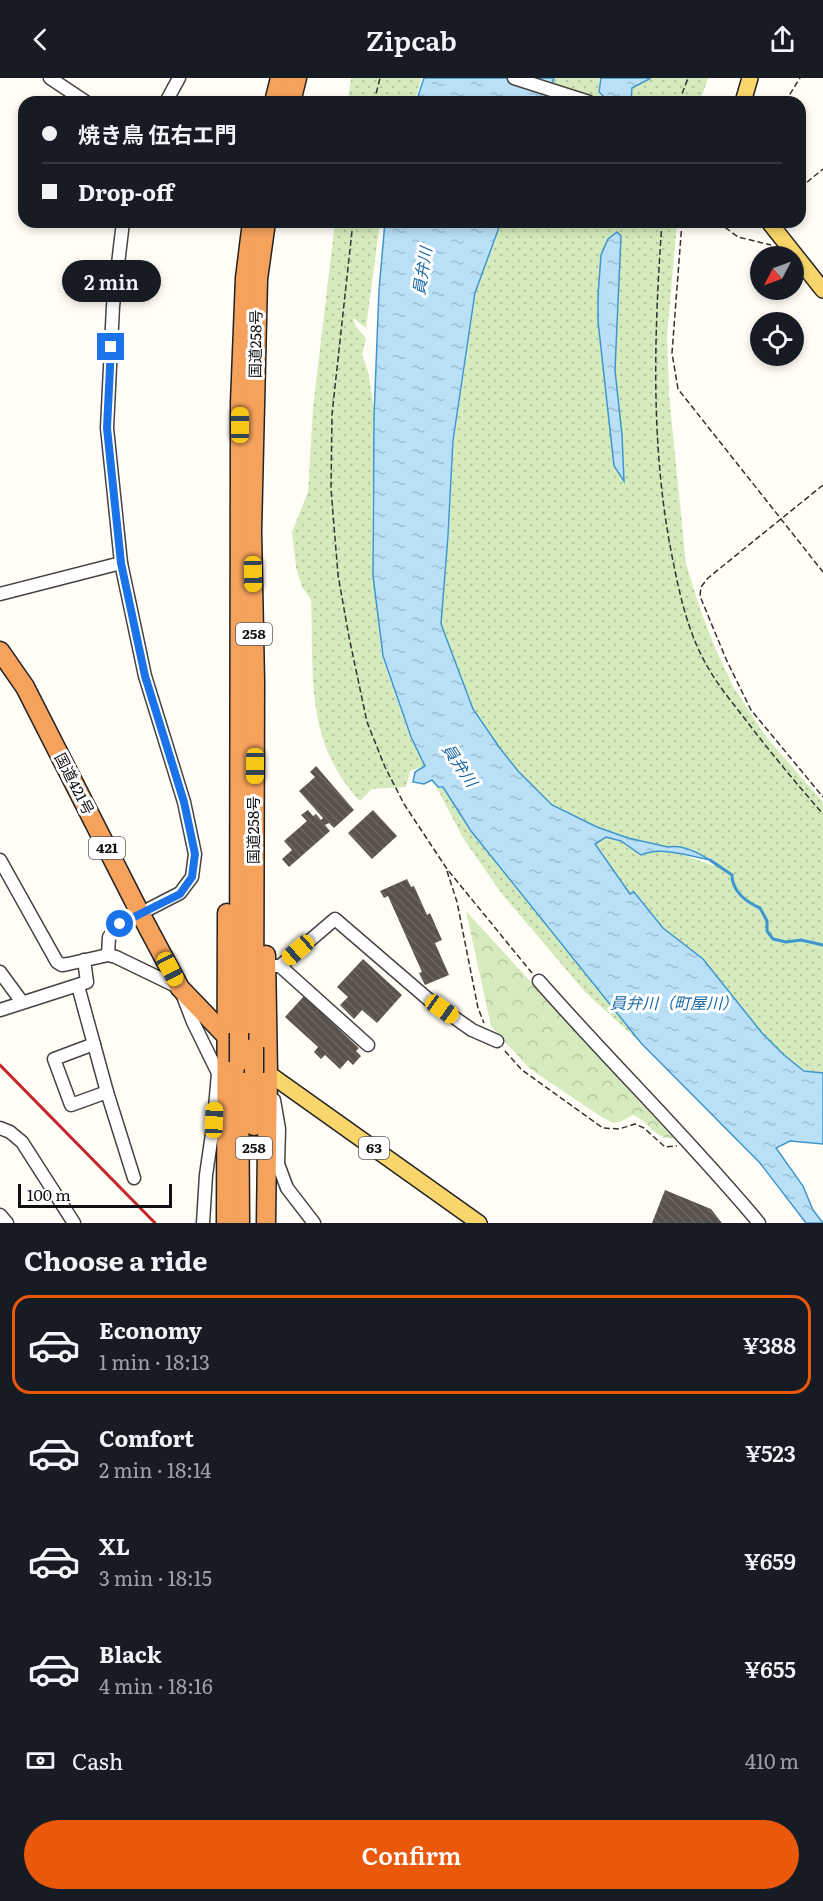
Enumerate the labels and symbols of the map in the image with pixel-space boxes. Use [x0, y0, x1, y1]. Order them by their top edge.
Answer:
water label: 員弁川 [405, 243, 437, 296]
north arrow [750, 246, 804, 300]
callout: 2 min [62, 260, 160, 302]
street label: 国道258号 [242, 310, 267, 378]
route end [97, 333, 124, 360]
car [231, 407, 249, 443]
car [244, 556, 262, 592]
road number: 258 [236, 623, 272, 645]
water label: 員弁川 [437, 738, 485, 793]
street label: 国道421号 [50, 748, 101, 818]
car [246, 748, 264, 784]
street label: 国道258号 [241, 796, 264, 864]
road number: 421 [89, 837, 125, 859]
route start [106, 910, 133, 937]
car [279, 931, 317, 969]
car [154, 949, 186, 989]
water label: 員弁川（町屋川） [610, 990, 738, 1014]
car [422, 991, 462, 1027]
car [204, 1102, 224, 1138]
road number: 258 [236, 1137, 272, 1159]
road number: 63 [359, 1137, 389, 1159]
scale bar [18, 1181, 172, 1208]

